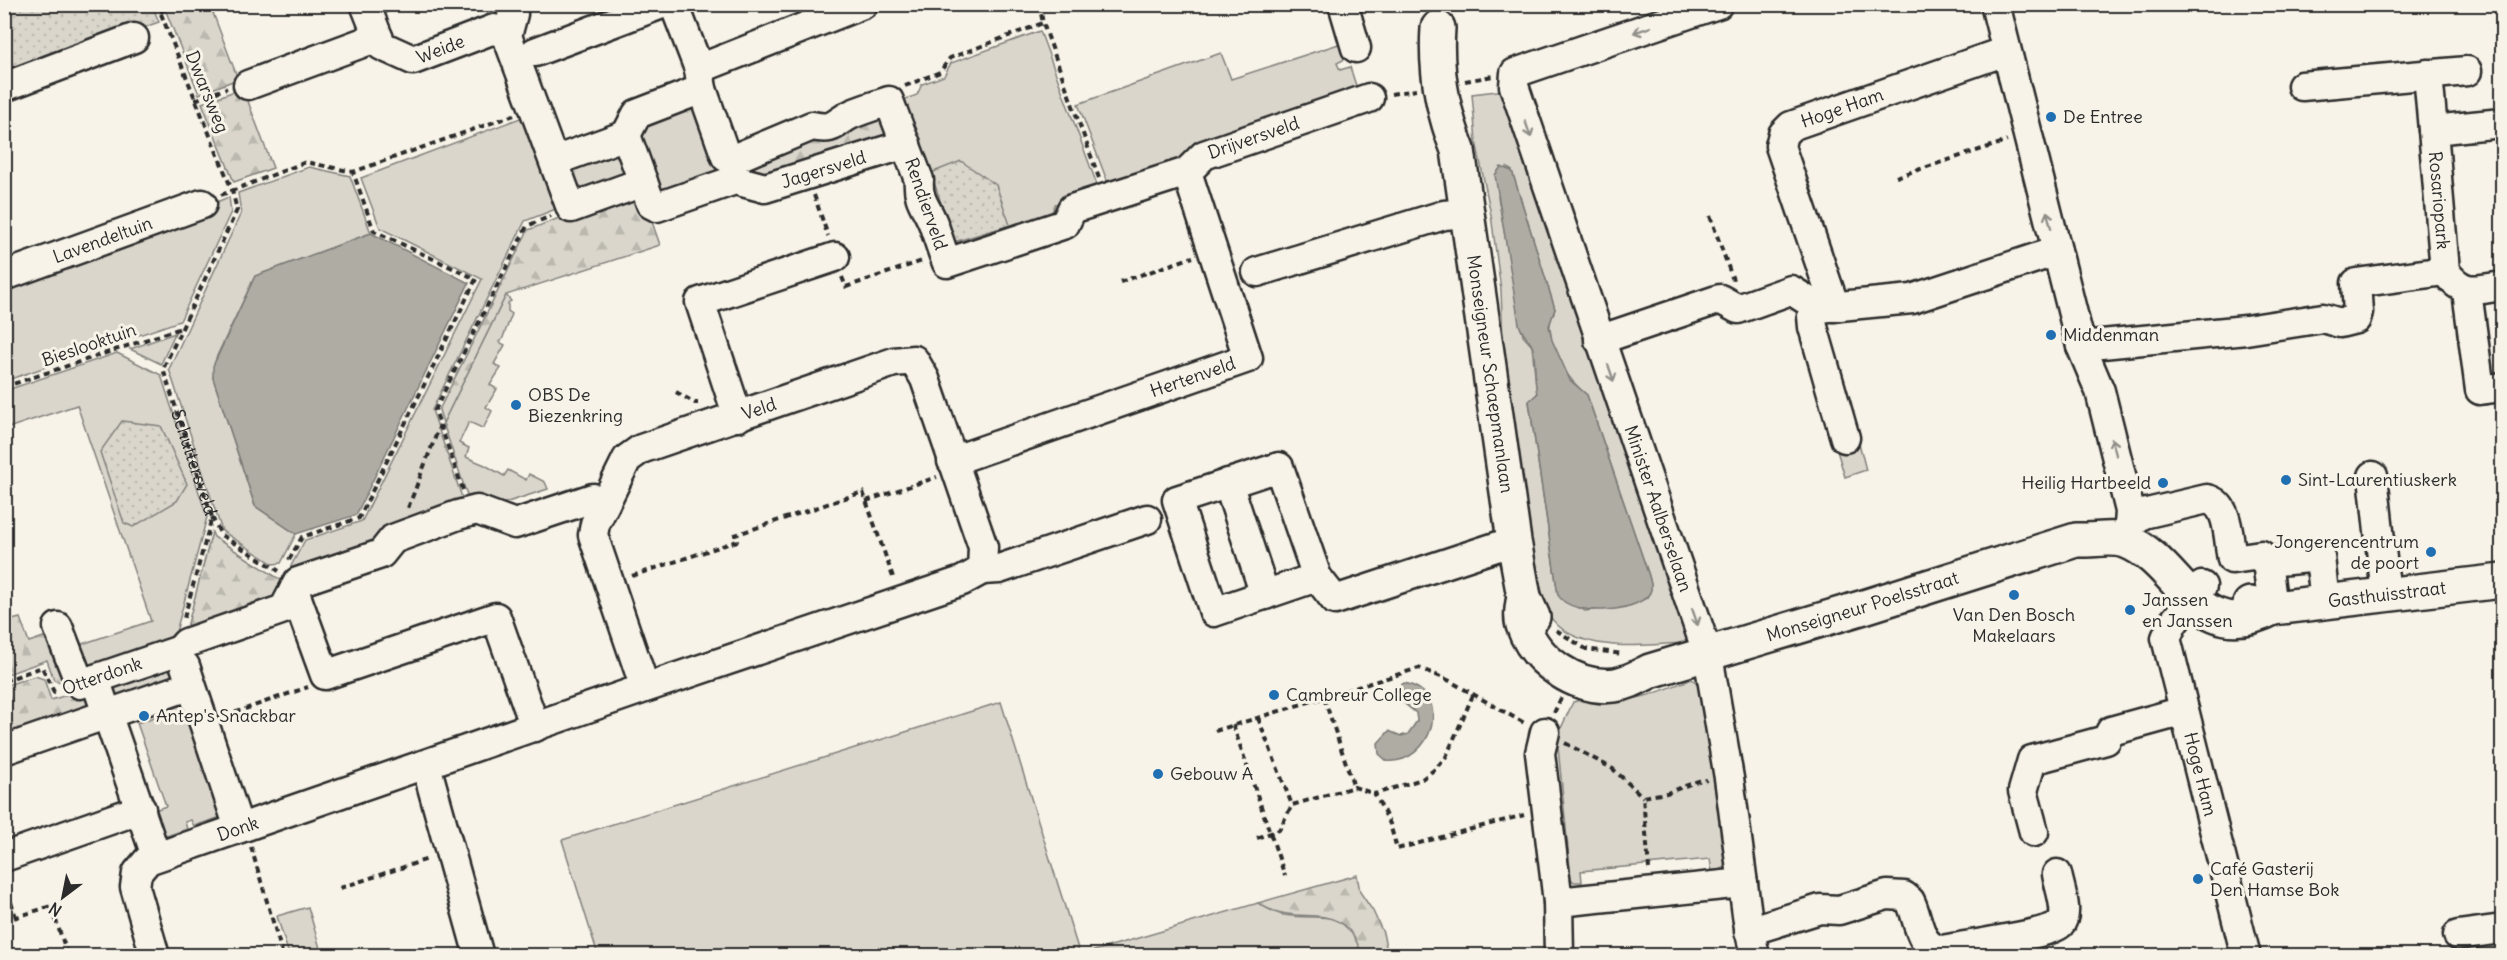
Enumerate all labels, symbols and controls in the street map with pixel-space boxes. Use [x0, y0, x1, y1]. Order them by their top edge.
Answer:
one-way arrow [1633, 25, 1652, 36]
street label: Weide [413, 29, 468, 69]
street label: Dwarsweg [181, 47, 234, 136]
street label: Hoge Ham [1798, 83, 1887, 133]
place label: De Entree [2063, 105, 2143, 128]
marker: De Entree [2044, 110, 2058, 124]
street label: Drijversveld [1205, 111, 1302, 164]
one-way arrow [1523, 119, 1534, 138]
street label: Jagersveld [778, 145, 869, 193]
street label: Rosariopark [2424, 150, 2455, 250]
street label: Rendierveld [900, 155, 953, 253]
one-way arrow [2043, 210, 2054, 229]
street label: Lavendeltuin [50, 211, 155, 268]
street label: Monseigneur Schaepmanlaan [1462, 253, 1519, 495]
street label: Bieslooktuin [39, 318, 139, 371]
place label: Middenman [2063, 323, 2159, 346]
marker: Middenman [2044, 328, 2058, 342]
street label: Hertenveld [1147, 351, 1239, 402]
one-way arrow [1606, 363, 1617, 382]
place label: OBS De Biezenkring [528, 383, 623, 427]
street label: Veld [739, 392, 779, 425]
marker: OBS De Biezenkring [509, 398, 523, 412]
street label: Schuttersveld [166, 406, 223, 519]
street label: Minister Aalberselaan [1620, 422, 1698, 595]
one-way arrow [2108, 438, 2120, 457]
place label: Sint-Laurentiuskerk [2298, 468, 2457, 491]
place label: Heilig Hartbeeld [2022, 471, 2151, 494]
marker: Sint-Laurentiuskerk [2279, 473, 2293, 487]
marker: Heilig Hartbeeld [2156, 476, 2170, 490]
place label: Jongerencentrum de poort [2274, 530, 2419, 574]
marker: Jongerencentrum de poort [2424, 545, 2438, 559]
street label: Monseigneur Poelsstraat [1763, 566, 1961, 647]
street label: Gasthuisstraat [2327, 576, 2447, 612]
marker: Van Den Bosch Makelaars [2007, 588, 2021, 602]
place label: Janssen en Janssen [2142, 588, 2233, 632]
place label: Van Den Bosch Makelaars [1953, 603, 2075, 647]
marker: Janssen en Janssen [2123, 603, 2137, 617]
one-way arrow [1690, 607, 1701, 626]
street label: Otterdonk [59, 651, 145, 700]
place label: Cambreur College [1286, 683, 1432, 706]
marker: Cambreur College [1267, 688, 1281, 702]
place label: Antep's Snackbar [156, 704, 296, 727]
marker: Antep's Snackbar [137, 709, 151, 723]
street label: Hoge Ham [2179, 730, 2222, 819]
place label: Gebouw A [1170, 762, 1253, 785]
marker: Gebouw A [1151, 767, 1165, 781]
street label: Donk [214, 811, 261, 846]
place label: Café Gasterij Den Hamse Bok [2210, 857, 2339, 901]
north arrow [33, 867, 93, 927]
marker: Café Gasterij Den Hamse Bok [2191, 872, 2205, 886]
text: N [45, 898, 65, 921]

